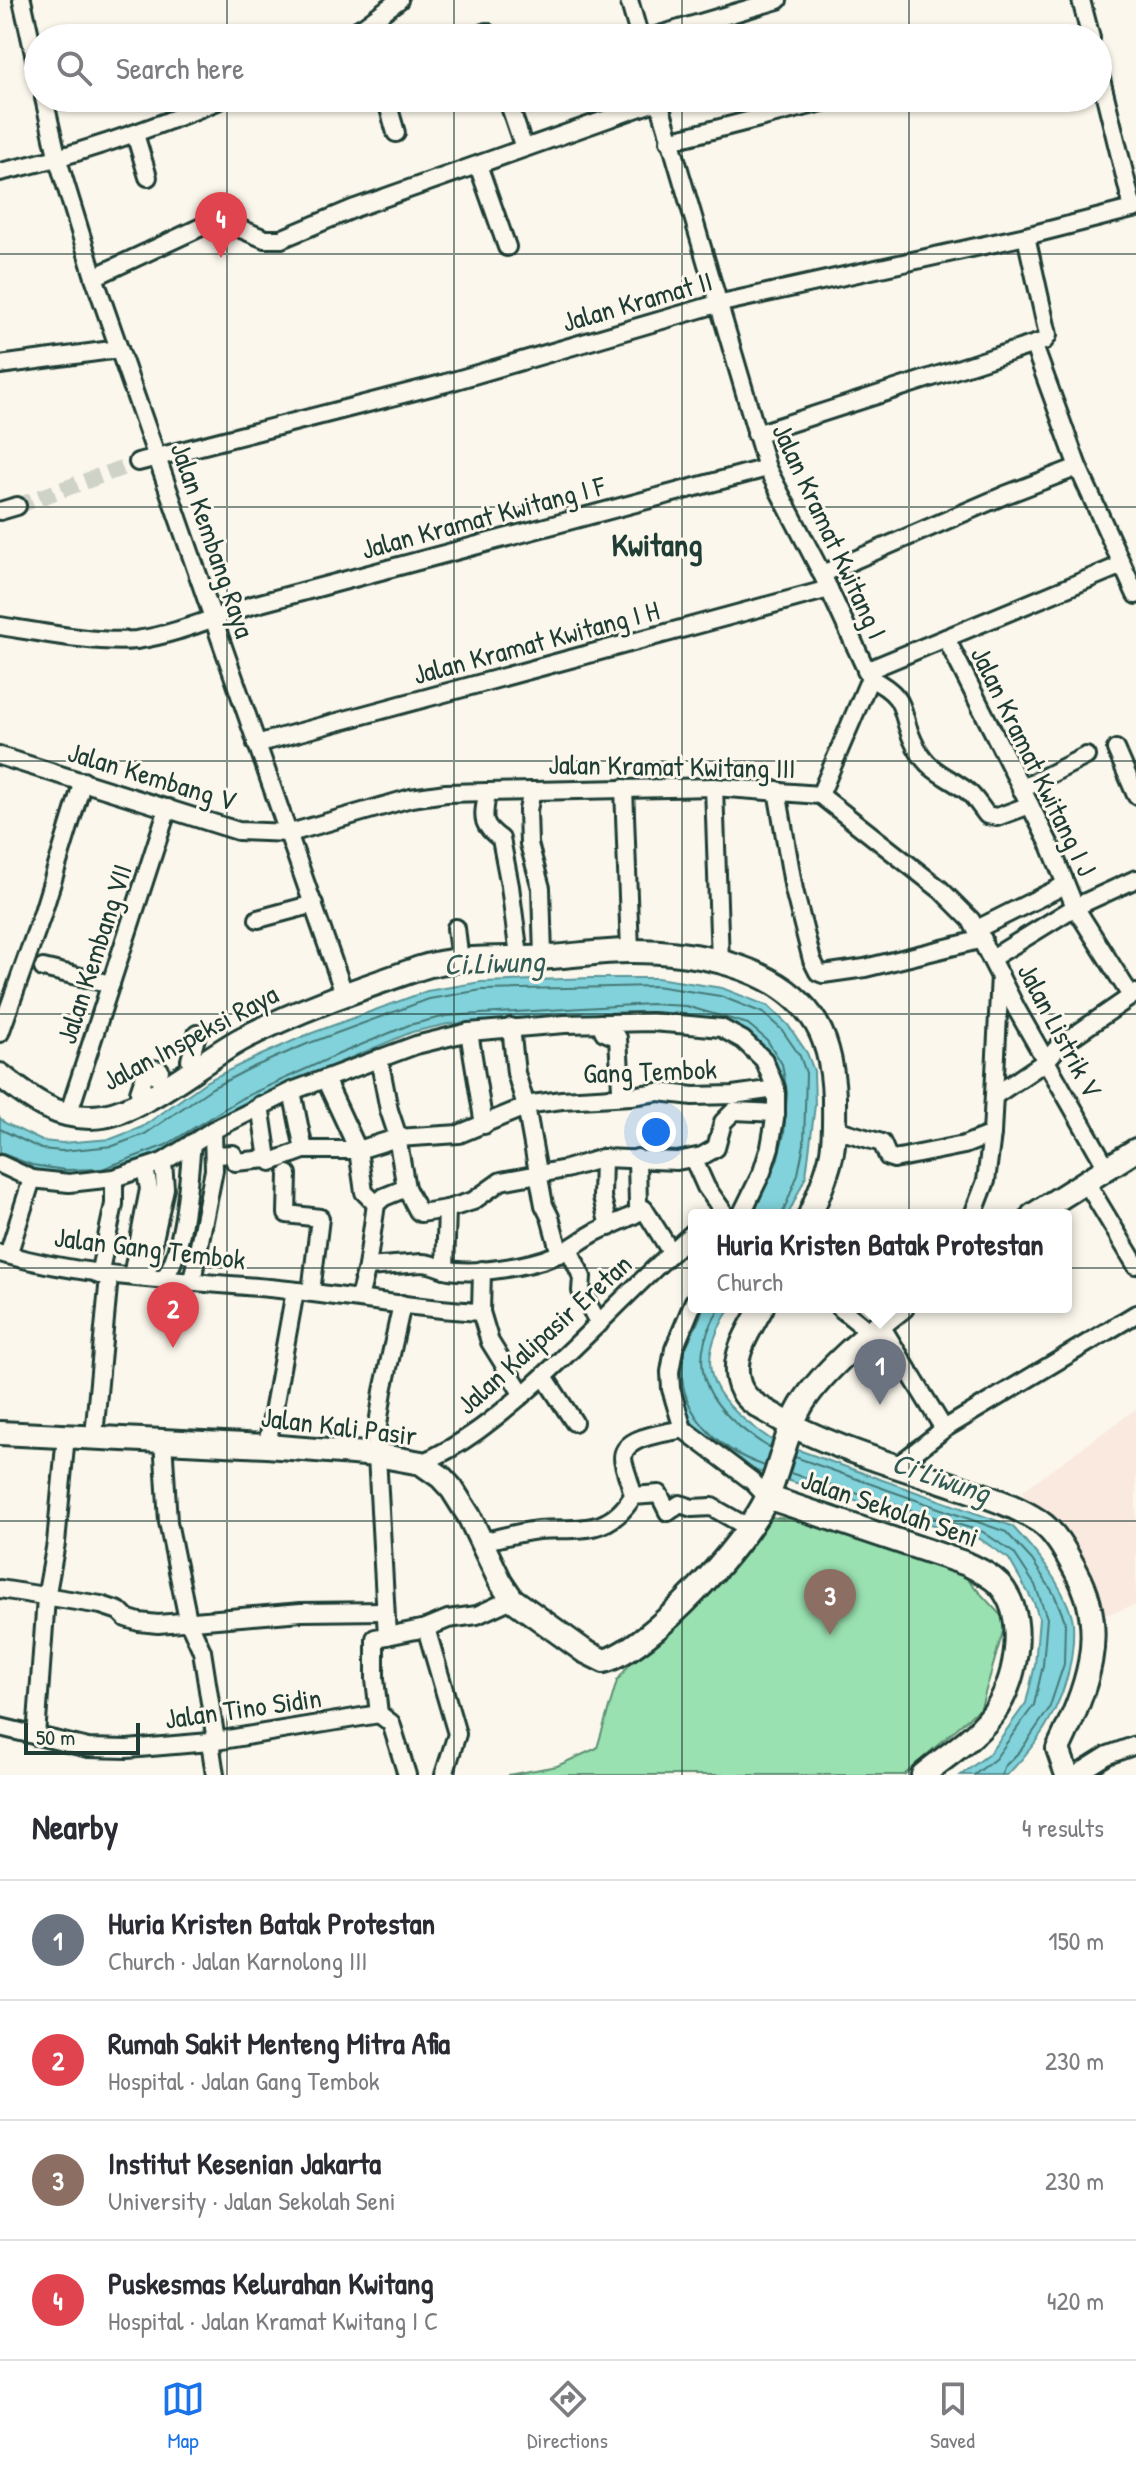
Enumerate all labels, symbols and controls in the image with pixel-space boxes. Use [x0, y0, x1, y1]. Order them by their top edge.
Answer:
search box [24, 24, 1112, 112]
icon: search [52, 46, 96, 90]
text: Search here [116, 48, 244, 88]
pin: 4 [195, 192, 247, 258]
street label: Jalan Kramat II [557, 261, 717, 341]
street label: Jalan Kramat Kwitang I [763, 417, 897, 645]
street label: Jalan Kembang Raya [162, 437, 264, 643]
street label: Jalan Kramat Kwitang I F [357, 466, 611, 568]
district label: Kwitang [612, 523, 702, 567]
street label: Jalan Kramat Kwitang I H [409, 591, 663, 693]
street label: Jalan Kramat Kwitang I J [962, 640, 1106, 882]
street label: Jalan Kembang V [63, 732, 241, 820]
street label: Jalan Kramat Kwitang III [548, 745, 796, 787]
street label: Jalan Kembang VII [47, 859, 141, 1049]
water label: Ci Liwung [443, 940, 547, 985]
street label: Jalan Listrik V [1009, 956, 1111, 1104]
street label: Jalan Inspeksi Raya [96, 975, 284, 1099]
street label: Gang Tembok [583, 1050, 718, 1092]
your location [636, 1112, 676, 1152]
popup [688, 1209, 1072, 1313]
street label: Jalan Gang Tembok [52, 1217, 248, 1279]
text: Huria Kristen Batak Protestan [716, 1224, 1044, 1264]
street label: Jalan Kalipasir Eretan [448, 1245, 640, 1423]
text: Church [716, 1264, 783, 1299]
pin: 2 [147, 1282, 199, 1348]
pin: 1 [854, 1339, 906, 1405]
street label: Jalan Kali Pasir [259, 1398, 419, 1454]
water label: Ci Liwung [887, 1442, 997, 1514]
street label: Jalan Sekolah Seni [796, 1460, 984, 1556]
pin: 3 [804, 1569, 856, 1635]
street label: Jalan Tino Sidin [162, 1678, 324, 1738]
scale bar [24, 1719, 140, 1755]
text: 50 m [36, 1722, 75, 1752]
text: Nearby [32, 1804, 118, 1850]
text: 4 results [1022, 1810, 1104, 1845]
text: Huria Kristen Batak Protestan [108, 1903, 435, 1943]
text: 1 [53, 1923, 63, 1958]
text: 150 m [1048, 1923, 1104, 1958]
text: Church · Jalan Karnolong III [108, 1943, 367, 1978]
text: Rumah Sakit Menteng Mitra Afia [108, 2023, 450, 2063]
text: 2 [52, 2043, 64, 2078]
text: 230 m [1045, 2043, 1104, 2078]
text: Hospital · Jalan Gang Tembok [108, 2063, 380, 2098]
text: Institut Kesenian Jakarta [108, 2143, 381, 2183]
text: 3 [52, 2163, 64, 2198]
text: 230 m [1045, 2163, 1104, 2198]
text: University · Jalan Sekolah Seni [108, 2183, 396, 2218]
text: Puskesmas Kelurahan Kwitang [108, 2263, 434, 2303]
text: 4 [53, 2283, 63, 2318]
text: 420 m [1047, 2283, 1104, 2318]
text: Hospital · Jalan Kramat Kwitang I C [108, 2303, 438, 2338]
tab: Map [161, 2377, 205, 2455]
tab: Directions [527, 2377, 608, 2455]
tab: Saved [930, 2377, 975, 2455]

